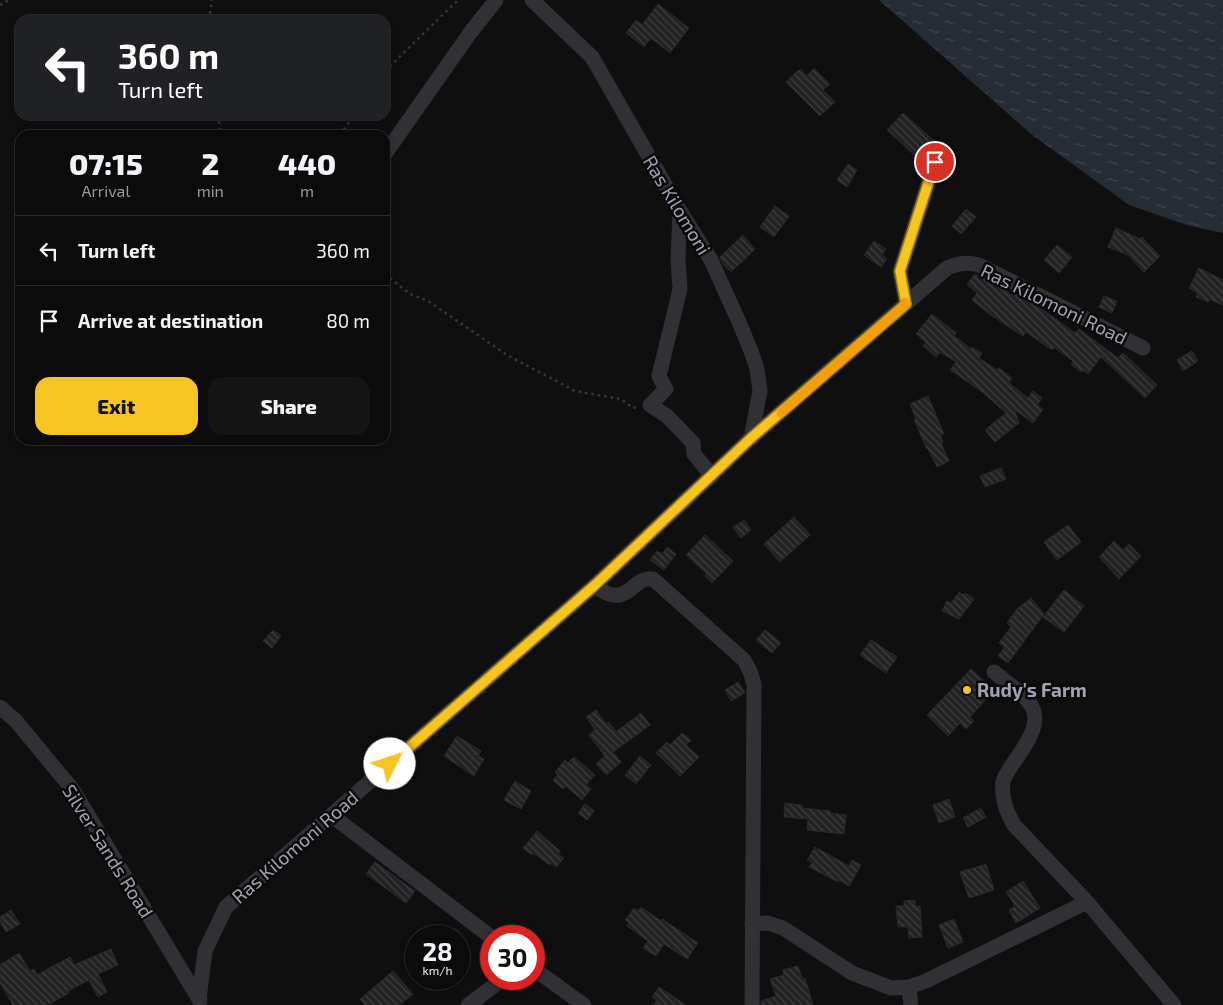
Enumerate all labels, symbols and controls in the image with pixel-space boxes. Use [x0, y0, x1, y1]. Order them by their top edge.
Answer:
text: 360 m [118, 34, 219, 76]
icon: left [35, 35, 100, 100]
text: Turn left [118, 76, 203, 102]
pin [914, 141, 956, 183]
text: 07:15 [69, 145, 143, 181]
text: 2 [201, 145, 219, 181]
text: 440 [278, 145, 336, 181]
icon: arrive [921, 148, 949, 176]
street label: Ras Kilomoni [639, 151, 716, 259]
text: Arrival [81, 181, 130, 200]
text: min [197, 181, 224, 200]
text: m [300, 181, 314, 200]
icon: left [35, 237, 63, 265]
text: Turn left [78, 239, 155, 262]
text: 360 m [316, 239, 370, 262]
street label: Ras Kilomoni Road [977, 258, 1131, 349]
icon: arrive [35, 307, 63, 335]
text: Arrive at destination [78, 309, 263, 332]
text: 80 m [326, 309, 370, 332]
button: Exit [35, 377, 198, 435]
button: Share [208, 377, 370, 435]
place label: Rudy's Farm [977, 678, 1087, 702]
marker: Rudy's Farm [961, 684, 973, 696]
position arrow [363, 737, 415, 789]
street label: Silver Sands Road [58, 780, 159, 922]
street label: Ras Kilomoni Road [227, 786, 362, 908]
speed limit sign: 30 [480, 925, 545, 990]
text: 28 [422, 936, 453, 966]
text: km/h [423, 963, 452, 977]

